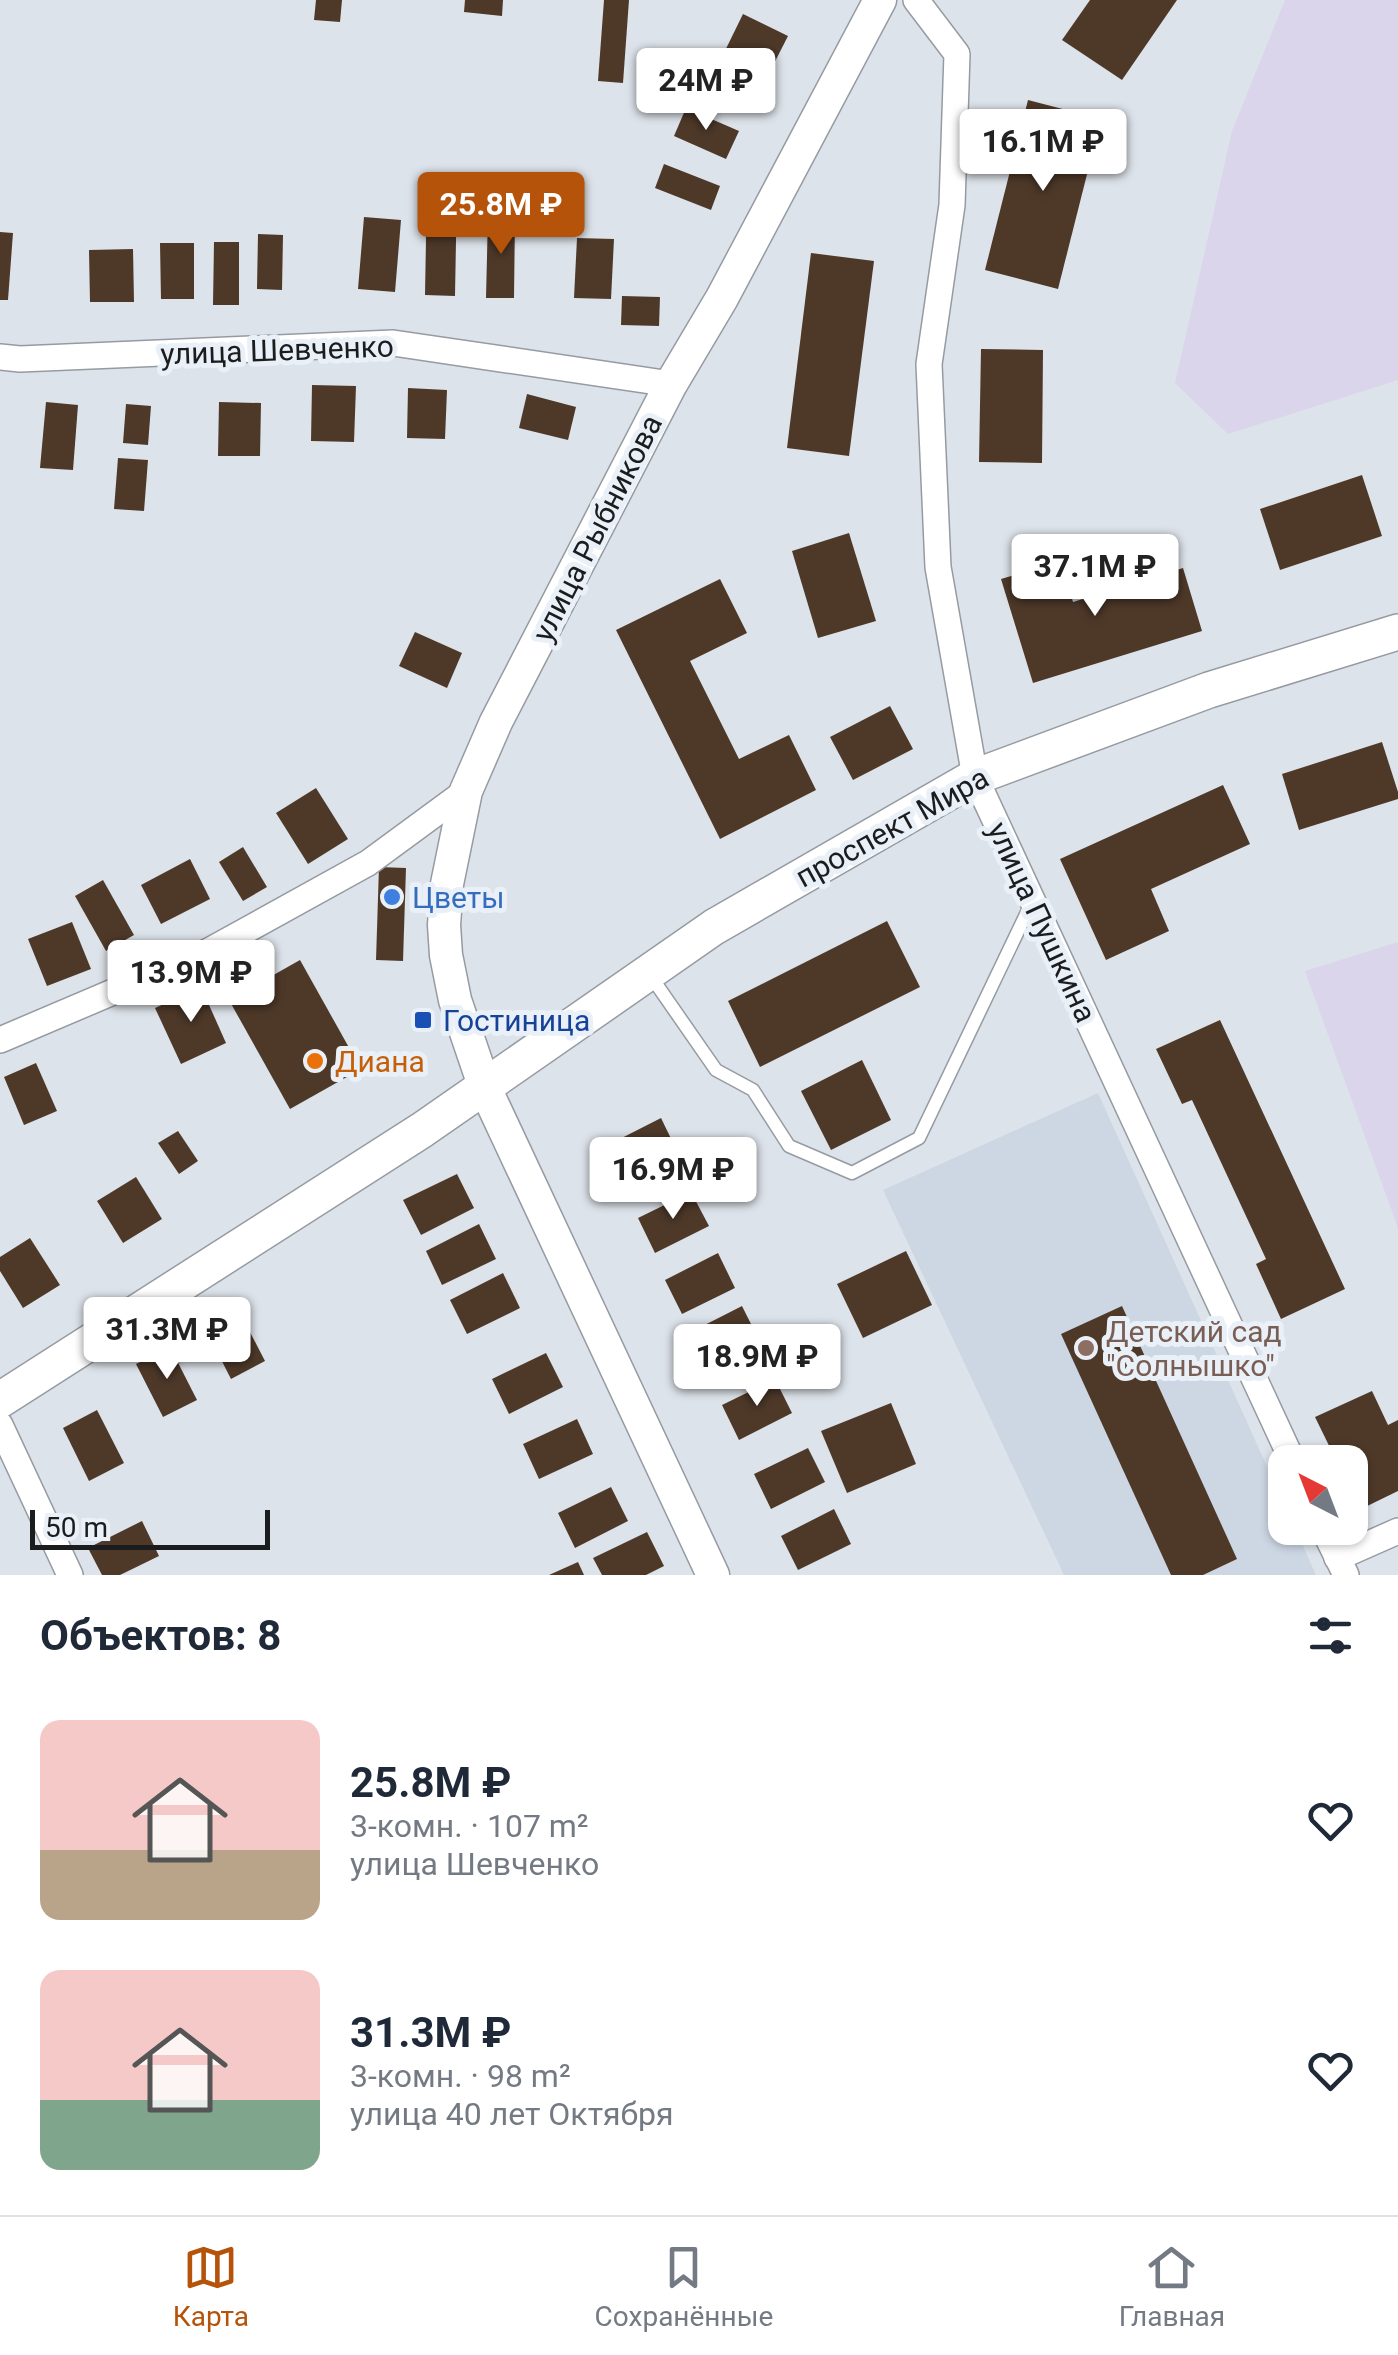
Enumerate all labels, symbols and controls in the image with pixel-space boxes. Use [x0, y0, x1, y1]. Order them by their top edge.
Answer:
pin: 24M ₽ [636, 48, 776, 133]
text: 24M ₽ [658, 61, 754, 99]
pin: 16.1M ₽ [951, 109, 1135, 194]
text: 16.1M ₽ [982, 122, 1104, 160]
pin: 25.8M ₽ [409, 172, 593, 257]
text: 25.8M ₽ [440, 185, 562, 223]
street label: улица Шевченко [160, 328, 394, 372]
street label: улица Рыбникова [525, 409, 669, 647]
pin: 37.1M ₽ [1003, 534, 1187, 619]
text: 37.1M ₽ [1034, 547, 1156, 585]
street label: проспект Мира [790, 760, 994, 894]
street label: улица Пушкина [980, 816, 1104, 1028]
place label: Цветы [412, 880, 505, 915]
marker: Цветы [381, 886, 403, 908]
pin: 13.9M ₽ [99, 940, 283, 1025]
text: 13.9M ₽ [130, 953, 252, 991]
place label: Гостиница [443, 1003, 590, 1038]
marker: Гостиница [412, 1009, 434, 1031]
place label: Диана [335, 1044, 425, 1079]
marker: Диана [304, 1050, 326, 1072]
pin: 16.9M ₽ [581, 1137, 765, 1222]
text: 16.9M ₽ [612, 1150, 734, 1188]
pin: 31.3M ₽ [75, 1297, 259, 1382]
text: 31.3M ₽ [106, 1310, 228, 1348]
place label: Детский сад "Солнышко" [1106, 1314, 1282, 1383]
pin: 18.9M ₽ [665, 1324, 849, 1409]
text: 18.9M ₽ [696, 1337, 818, 1375]
marker: Детский сад "Солнышко" [1075, 1337, 1097, 1359]
north arrow [1268, 1445, 1368, 1545]
map controls [1268, 1445, 1368, 1545]
scale bar [30, 1505, 270, 1550]
text: 50 m [45, 1511, 108, 1544]
icon: filters [1303, 1608, 1358, 1663]
text: Объектов: 8 [40, 1611, 281, 1660]
text: 25.8M ₽ [350, 1758, 511, 1807]
icon: home [120, 1760, 240, 1880]
icon: heart [1303, 1793, 1358, 1848]
text: 3-комн. · 107 m² [350, 1807, 589, 1845]
text: улица Шевченко [350, 1845, 599, 1883]
text: 31.3M ₽ [350, 2008, 511, 2057]
icon: home [120, 2010, 240, 2130]
icon: heart [1303, 2043, 1358, 2098]
text: 3-комн. · 98 m² [350, 2057, 571, 2095]
text: улица 40 лет Октября [350, 2095, 674, 2133]
tab: Карта [173, 2240, 249, 2333]
tab: Сохранённые [595, 2240, 773, 2333]
tab: Главная [1119, 2240, 1225, 2333]

